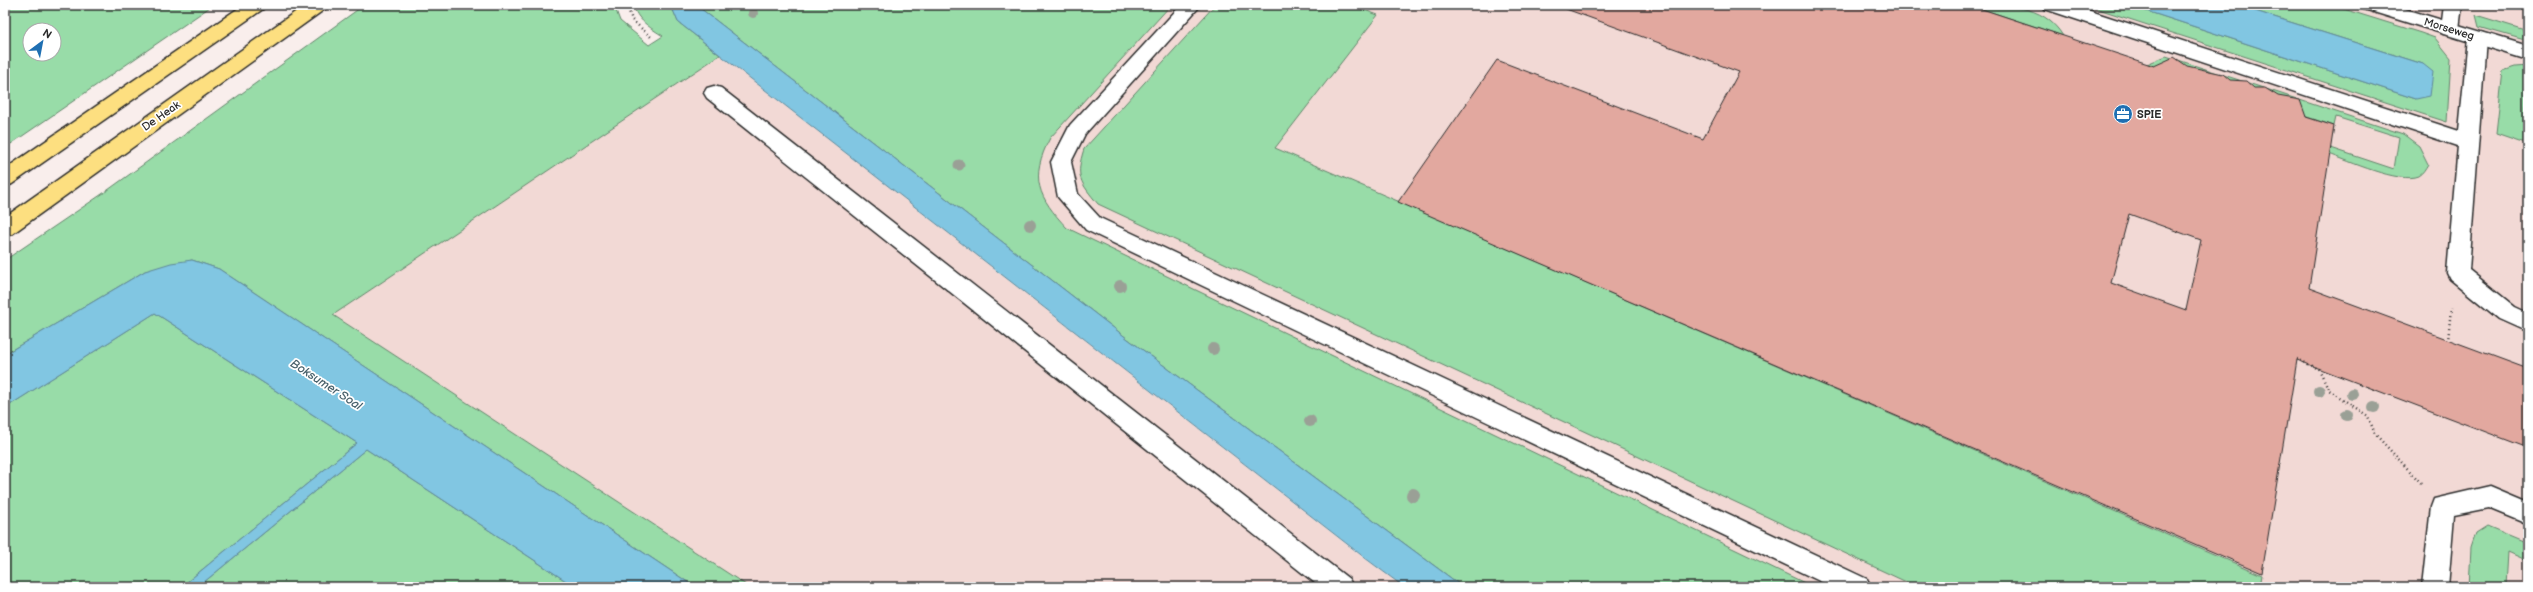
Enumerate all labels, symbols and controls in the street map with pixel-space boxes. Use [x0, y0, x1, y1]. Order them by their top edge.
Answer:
street label: Morseweg [2422, 15, 2476, 43]
north arrow [22, 22, 62, 62]
text: N [40, 26, 54, 42]
street label: De Heak [139, 98, 183, 134]
office icon: SPIE [2112, 103, 2134, 125]
place label: SPIE [2137, 108, 2161, 121]
water label: Boksumer Soal [287, 356, 366, 414]

